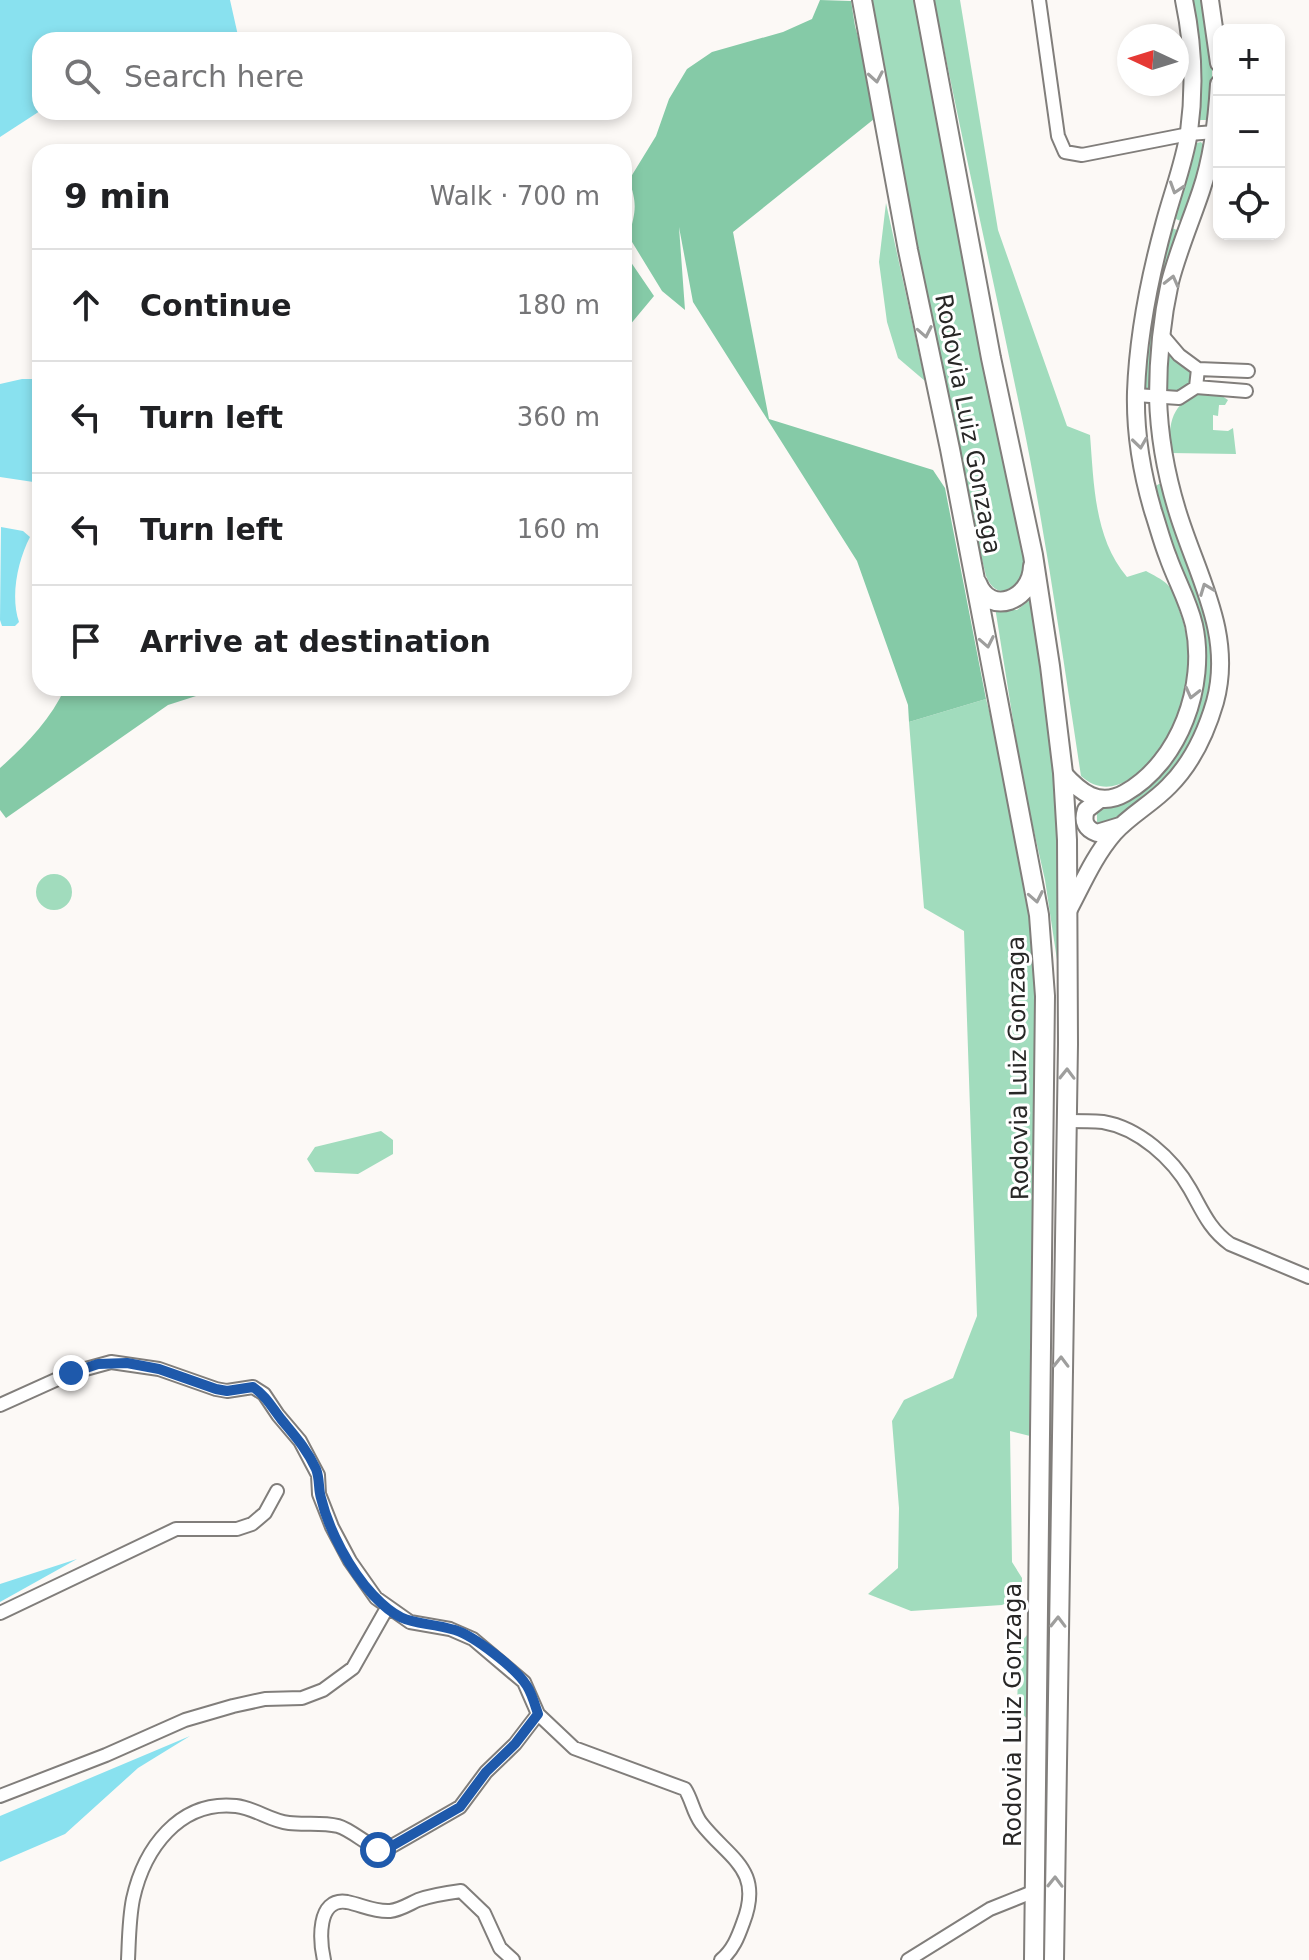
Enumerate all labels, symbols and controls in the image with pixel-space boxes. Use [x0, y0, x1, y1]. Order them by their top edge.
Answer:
north arrow [1117, 24, 1189, 96]
map controls [1213, 24, 1285, 240]
button: + [1213, 24, 1285, 96]
search box [32, 32, 632, 120]
icon: search [60, 54, 104, 98]
text: Search here [124, 59, 304, 94]
one-way arrow [867, 70, 884, 83]
button: − [1213, 96, 1285, 168]
button: locate [1213, 168, 1285, 240]
text: 9 min [64, 176, 171, 216]
one-way arrow [1169, 180, 1185, 194]
text: Walk · 700 m [430, 181, 600, 211]
one-way arrow [1162, 275, 1179, 289]
icon: ahead [64, 283, 108, 327]
text: Continue [140, 288, 292, 323]
text: 180 m [517, 290, 600, 320]
street label: Rodovia Luiz Gonzaga [929, 292, 1007, 556]
one-way arrow [915, 325, 932, 339]
icon: left [64, 395, 108, 439]
text: Turn left [140, 400, 283, 435]
text: 360 m [517, 402, 600, 432]
one-way arrow [1131, 436, 1148, 450]
icon: left [64, 507, 108, 551]
text: Turn left [140, 512, 283, 547]
text: 160 m [517, 514, 600, 544]
one-way arrow [1199, 583, 1216, 597]
icon: arrive [64, 619, 108, 663]
text: Arrive at destination [140, 624, 491, 659]
one-way arrow [977, 635, 994, 649]
one-way arrow [1184, 686, 1201, 700]
one-way arrow [1026, 890, 1043, 904]
street label: Rodovia Luiz Gonzaga [1002, 936, 1034, 1200]
one-way arrow [1058, 1067, 1076, 1080]
route end [53, 1355, 89, 1391]
one-way arrow [1053, 1355, 1070, 1368]
street label: Rodovia Luiz Gonzaga [999, 1583, 1027, 1847]
one-way arrow [1049, 1615, 1066, 1628]
route start [360, 1832, 396, 1868]
one-way arrow [1046, 1875, 1064, 1888]

